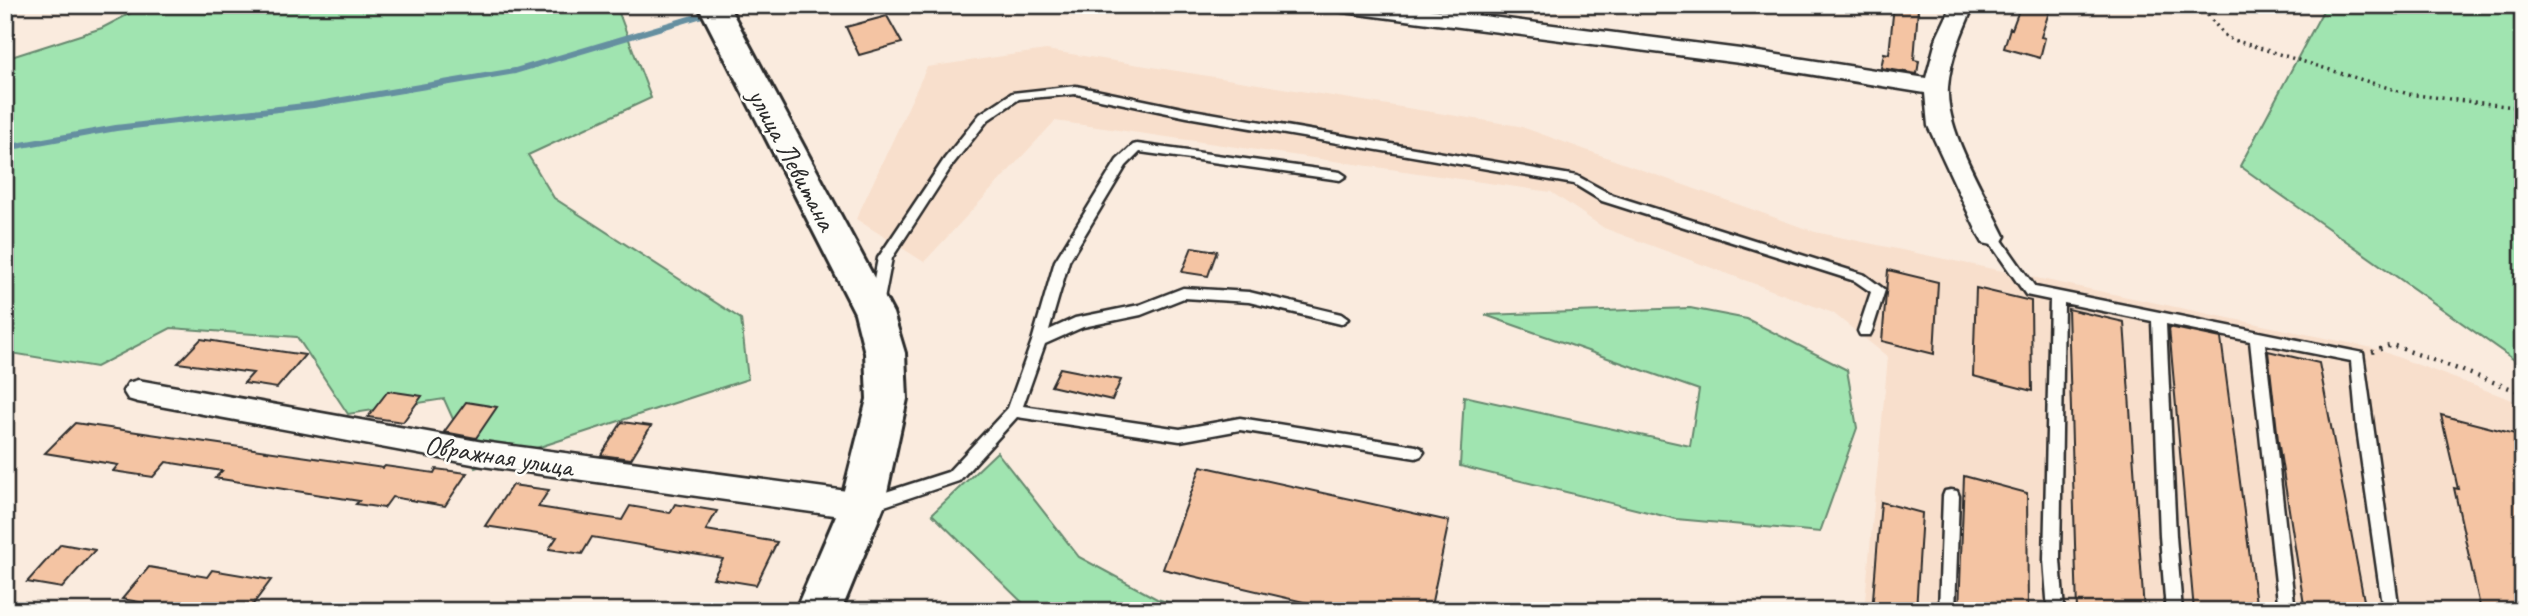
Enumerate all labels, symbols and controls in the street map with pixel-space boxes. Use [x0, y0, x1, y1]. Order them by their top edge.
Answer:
street label: улица Левитана [739, 80, 846, 238]
street label: Овражная улица [422, 427, 578, 485]

